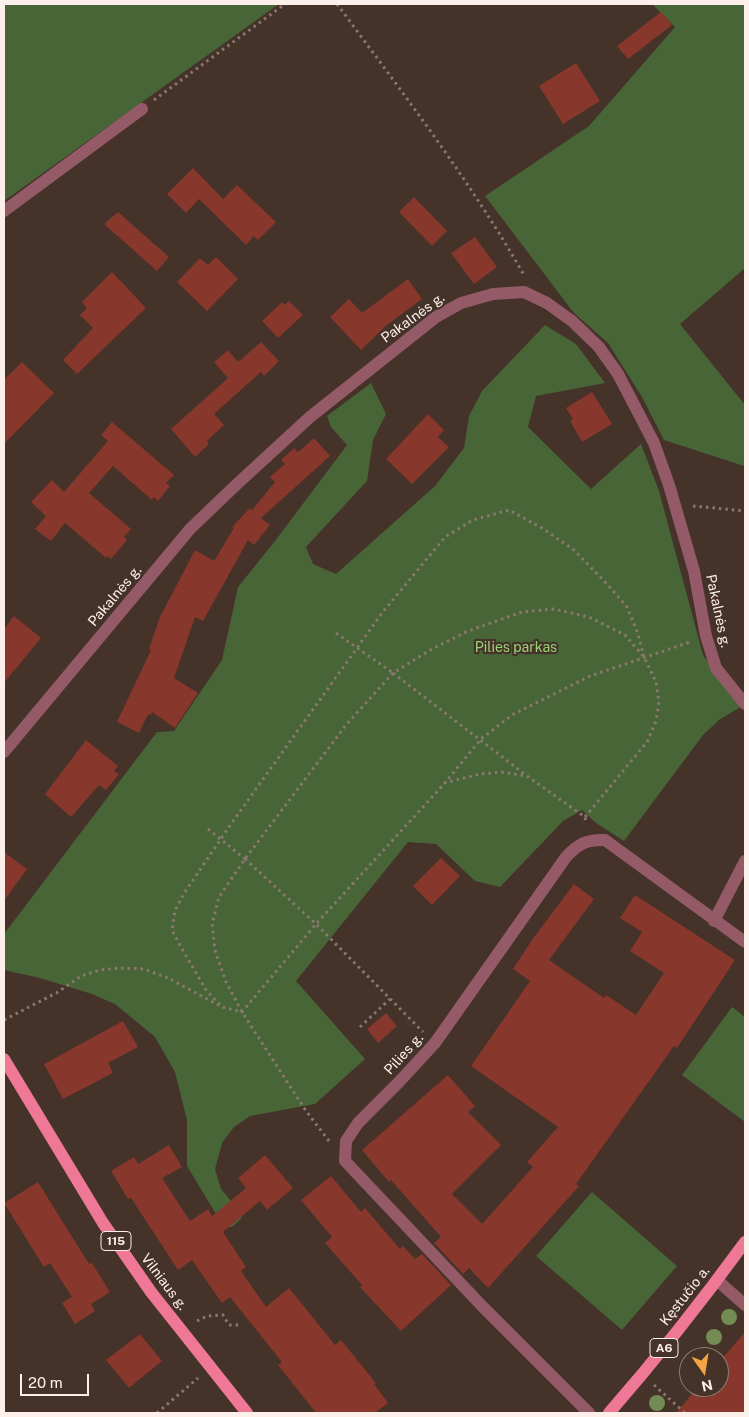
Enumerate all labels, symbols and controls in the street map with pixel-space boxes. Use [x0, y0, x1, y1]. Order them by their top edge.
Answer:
street label: Pakalnės g. [378, 289, 448, 347]
street label: Pakalnės g. [85, 562, 145, 630]
street label: Pakalnės g. [702, 573, 734, 649]
park label: Pilies parkas [475, 640, 557, 656]
street label: Pilies g. [381, 1030, 427, 1078]
road number: 115 [101, 1232, 131, 1250]
street label: Vilniaus g. [137, 1250, 191, 1314]
street label: Kęstučio a. [657, 1263, 713, 1329]
road number: A6 [650, 1339, 678, 1358]
north arrow [679, 1347, 729, 1397]
scale bar [22, 1364, 91, 1396]
text: 20 m [28, 1374, 63, 1391]
text: N [700, 1377, 714, 1395]

